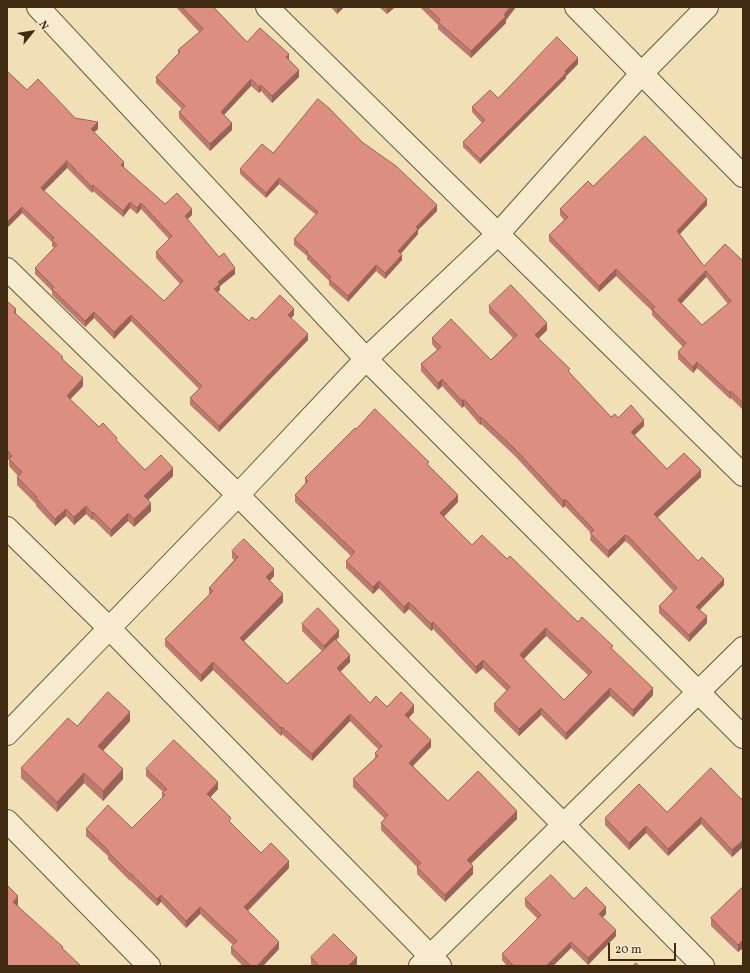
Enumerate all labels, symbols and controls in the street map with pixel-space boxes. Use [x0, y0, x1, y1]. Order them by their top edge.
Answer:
north arrow [12, 12, 52, 52]
text: N [34, 19, 51, 33]
scale bar [610, 935, 678, 961]
text: 20 m [615, 942, 642, 958]

